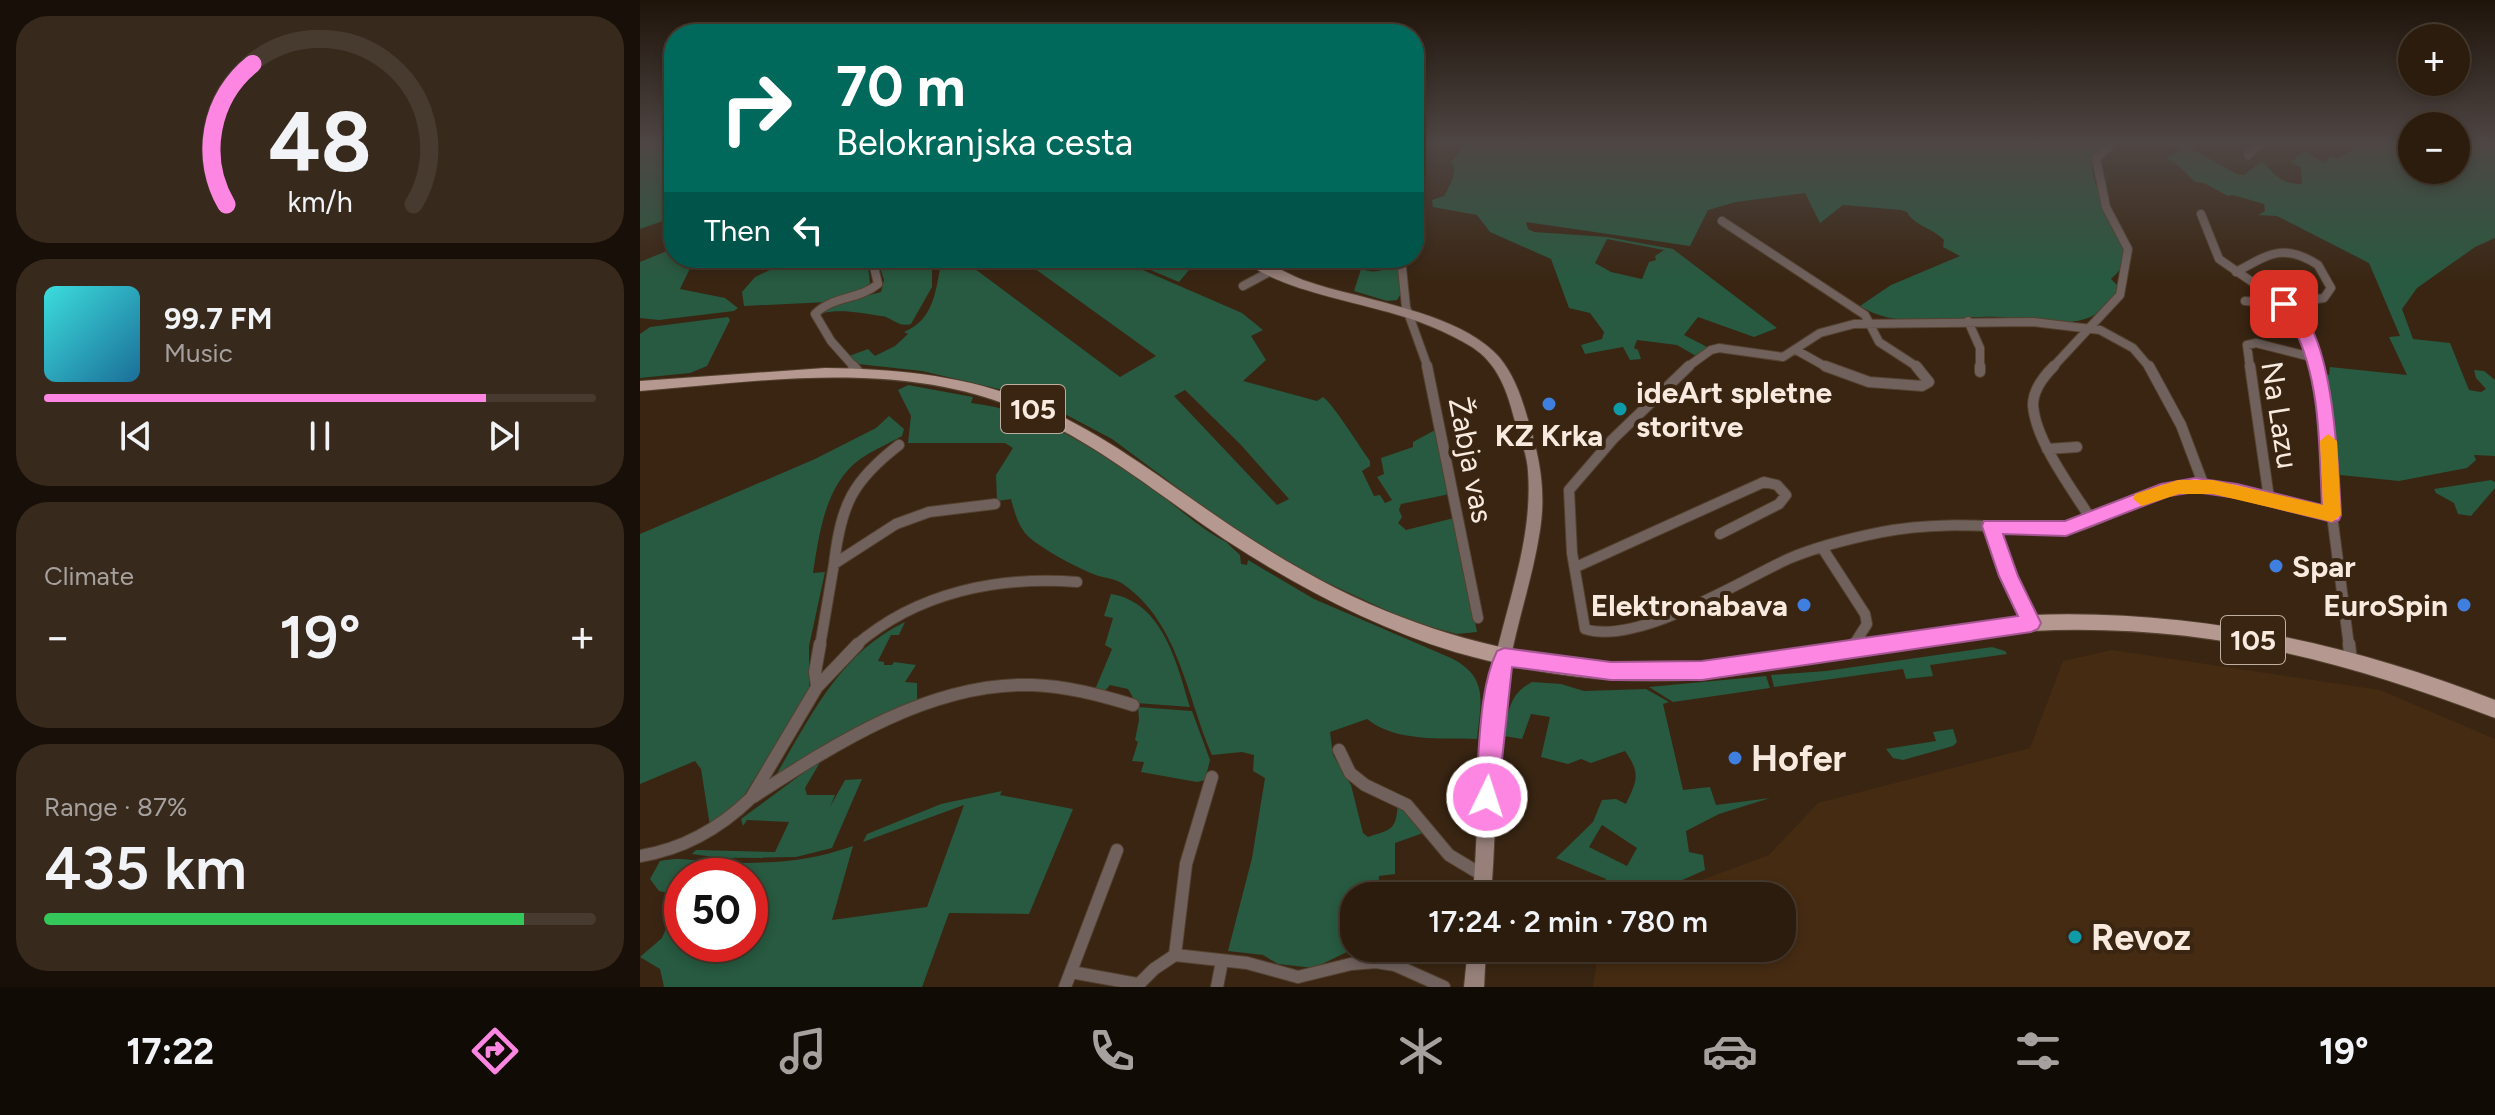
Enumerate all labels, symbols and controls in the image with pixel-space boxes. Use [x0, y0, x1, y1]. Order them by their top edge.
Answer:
map controls [2398, 24, 2470, 184]
button: + [2398, 24, 2470, 96]
text: 70 m [836, 53, 966, 120]
icon: right [704, 56, 808, 160]
text: 48 [268, 92, 372, 192]
button: − [2398, 112, 2470, 184]
text: Belokranjska cesta [836, 121, 1133, 164]
text: km/h [287, 186, 353, 220]
icon: left [786, 208, 830, 252]
text: Then [704, 212, 770, 249]
pin [2250, 270, 2318, 338]
icon: arrive [2262, 282, 2306, 326]
text: 99.7 FM [164, 300, 272, 337]
text: Music [164, 337, 233, 369]
street label: Na Lazu [2253, 359, 2307, 471]
place label: ideArt spletne storitve [1636, 374, 1832, 445]
road number: 105 [1001, 385, 1065, 433]
street label: Žabja vas [1441, 394, 1501, 526]
marker: KZ Krka [1540, 395, 1558, 413]
marker: ideArt spletne storitve [1611, 400, 1629, 418]
icon: previous [114, 414, 158, 458]
icon: pause [298, 414, 342, 458]
icon: next [482, 414, 526, 458]
place label: KZ Krka [1495, 417, 1603, 454]
place label: Spar [2292, 548, 2356, 585]
marker: Spar [2267, 557, 2285, 575]
text: Climate [44, 560, 134, 592]
place label: Elektronabava [1591, 587, 1788, 624]
place label: EuroSpin [2323, 587, 2448, 624]
marker: Elektronabava [1795, 596, 1813, 614]
marker: EuroSpin [2455, 596, 2473, 614]
text: 19° [279, 601, 361, 673]
text: − [44, 610, 71, 663]
text: + [569, 610, 596, 663]
road number: 105 [2221, 616, 2285, 664]
place label: Hofer [1751, 737, 1847, 780]
marker: Hofer [1726, 749, 1744, 767]
position arrow [1445, 755, 1529, 839]
text: Range · 87% [44, 791, 187, 823]
text: 435 km [44, 832, 247, 904]
speed limit sign: 50 [664, 858, 768, 962]
text: 17:24 · 2 min · 780 m [1428, 903, 1708, 940]
place label: Revoz [2091, 916, 2191, 959]
marker: Revoz [2066, 928, 2084, 946]
icon: directions [467, 1023, 523, 1079]
icon: music [775, 1023, 831, 1079]
icon: phone [1084, 1023, 1140, 1079]
icon: climate [1393, 1023, 1449, 1079]
icon: car [1702, 1023, 1758, 1079]
icon: filters [2010, 1023, 2066, 1079]
text: 17:22 [126, 1030, 214, 1073]
text: 19° [2319, 1030, 2369, 1073]

